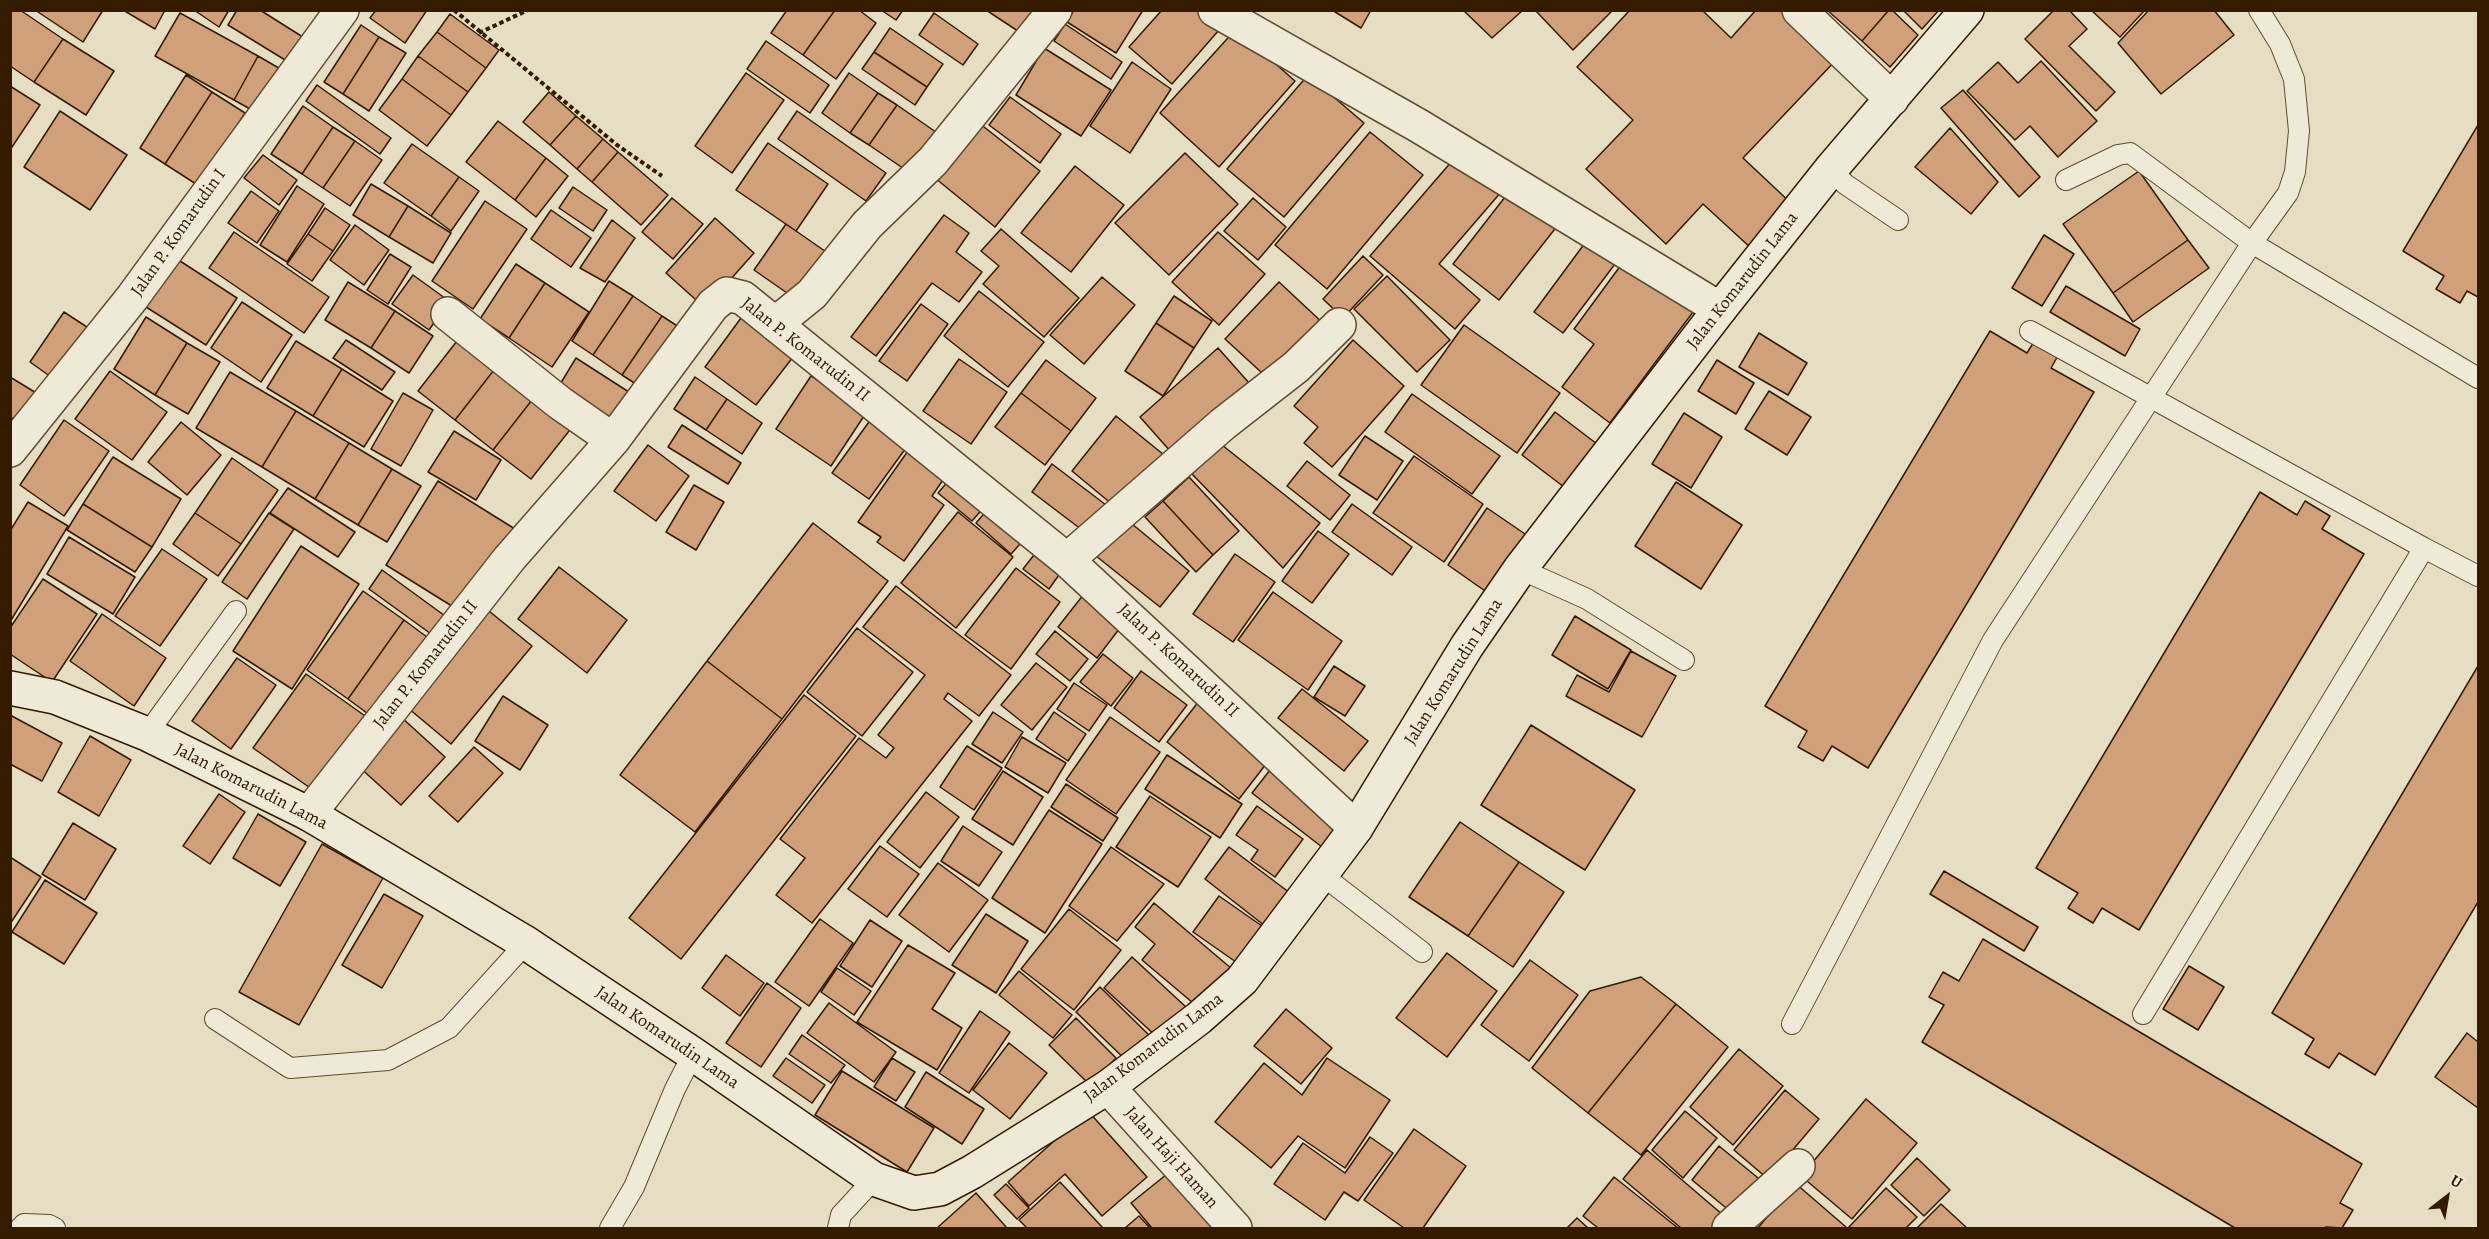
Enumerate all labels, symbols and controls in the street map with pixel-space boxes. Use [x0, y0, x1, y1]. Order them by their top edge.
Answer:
street label: Jalan P. Komarudin I [127, 165, 231, 301]
street label: Jalan Komarudin Lama [1683, 208, 1803, 354]
street label: Jalan P. Komarudin II [736, 293, 874, 407]
street label: Jalan Komarudin Lama [1400, 595, 1508, 749]
street label: Jalan P. Komarudin II [369, 596, 483, 734]
street label: Jalan P. Komarudin II [1113, 599, 1243, 723]
street label: Jalan Komarudin Lama [171, 739, 331, 835]
street label: Jalan Komarudin Lama [591, 982, 743, 1094]
street label: Jalan Komarudin Lama [1080, 989, 1228, 1107]
street label: Jalan Haji Haman [1120, 1103, 1222, 1213]
north arrow [2417, 1167, 2477, 1227]
text: U [2446, 1169, 2466, 1194]

